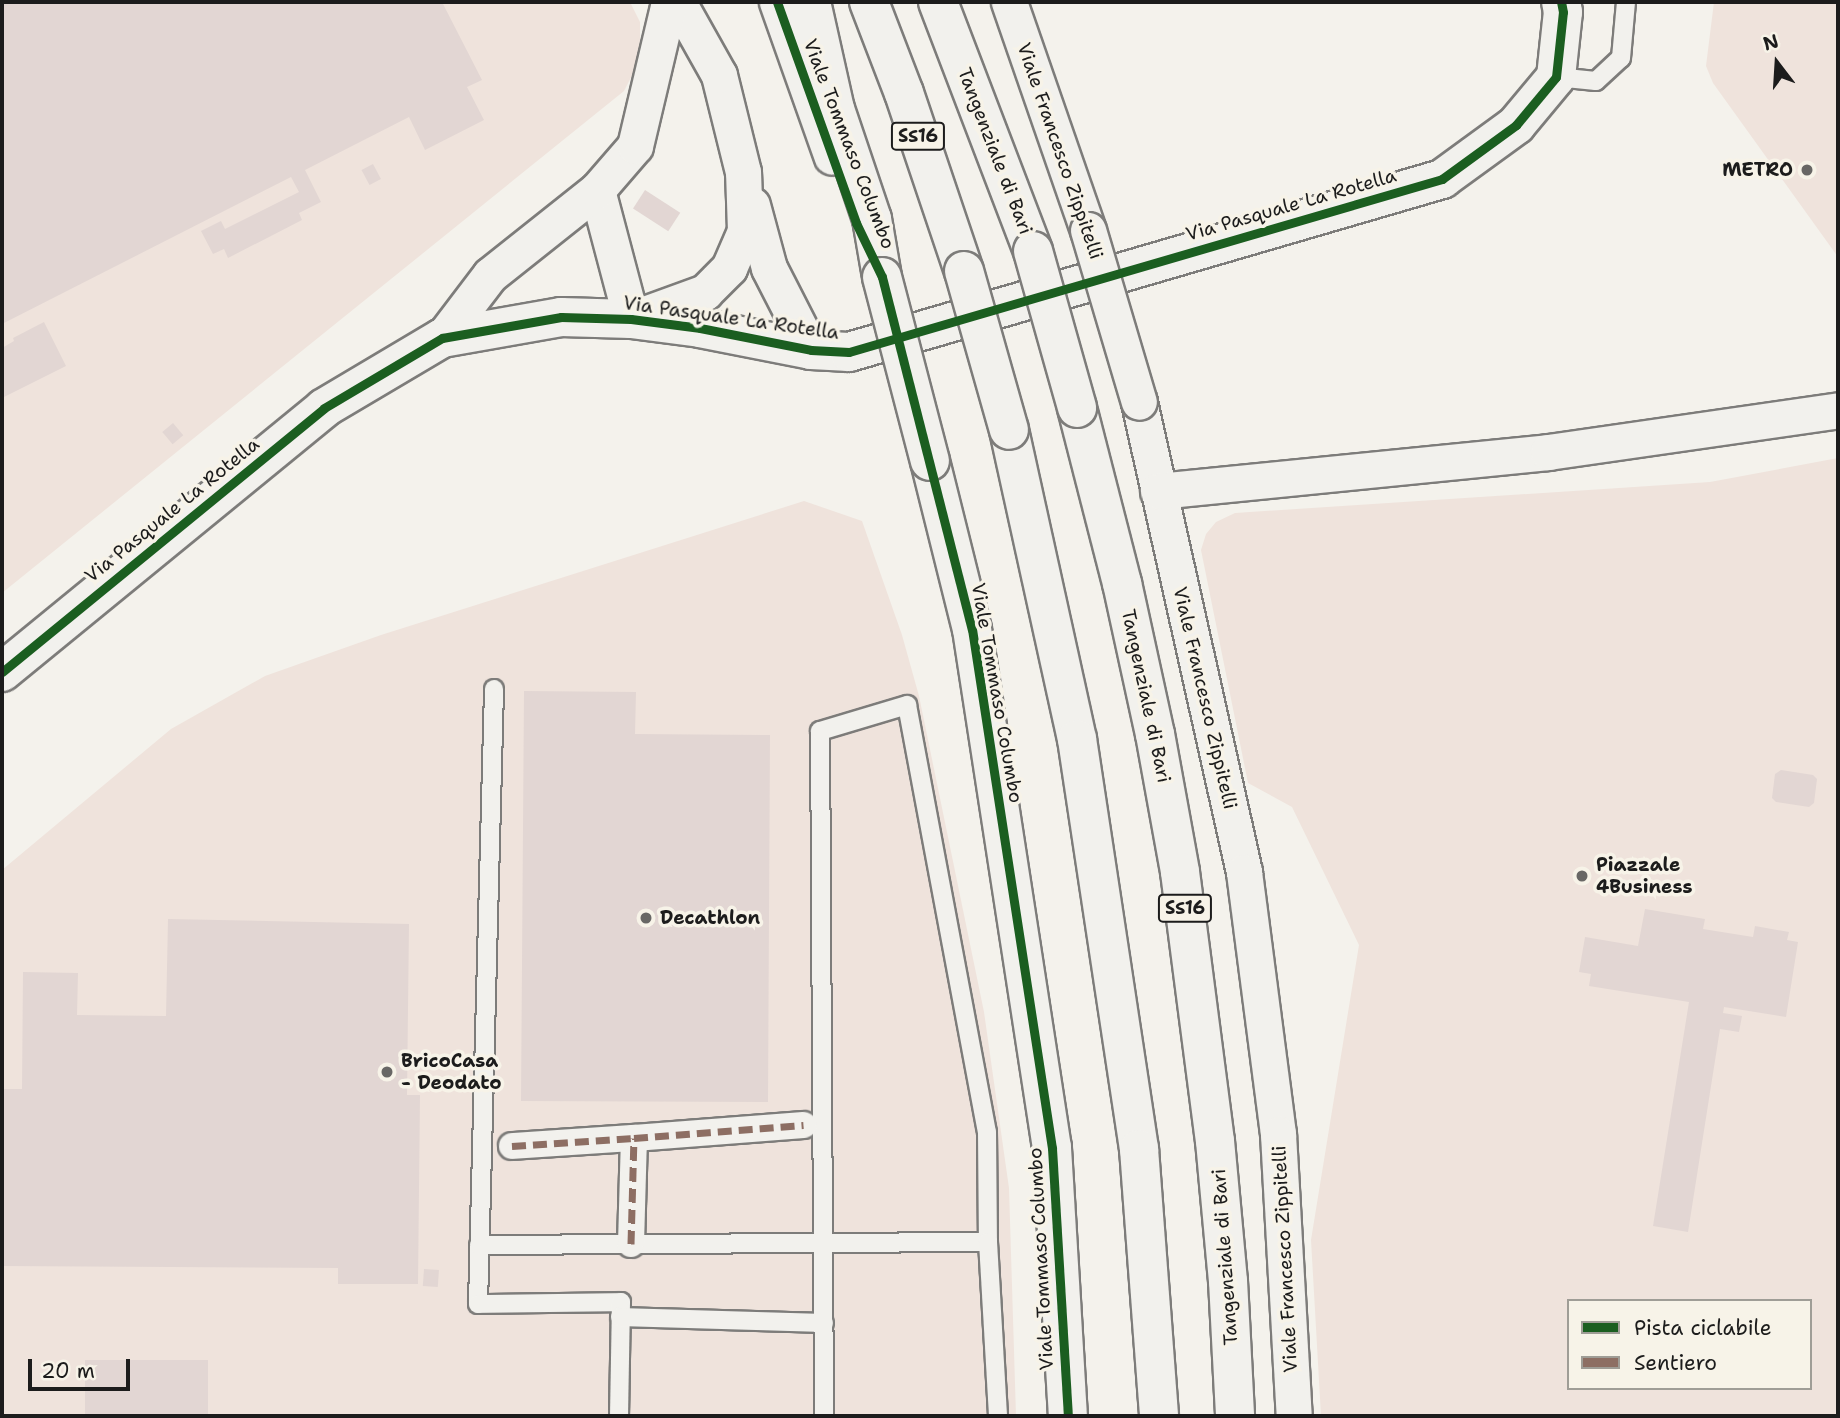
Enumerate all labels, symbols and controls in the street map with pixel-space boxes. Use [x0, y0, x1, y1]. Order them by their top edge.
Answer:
north arrow [1742, 28, 1812, 98]
text: N [1760, 28, 1782, 57]
street label: Viale Tommaso Columbo [798, 36, 900, 252]
street label: Viale Francesco Zippitelli [1012, 40, 1108, 262]
street label: Tangenziale di Bari [953, 64, 1037, 238]
road number: SS16 [890, 121, 946, 150]
place label: METRO [1722, 159, 1793, 181]
marker: METRO [1799, 162, 1815, 178]
street label: Via Pasquale La Rotella [1183, 164, 1399, 246]
street label: Via Pasquale La Rotella [622, 292, 840, 344]
street label: Via Pasquale La Rotella [80, 433, 264, 587]
street label: Viale Tommaso Columbo [966, 581, 1028, 805]
street label: Viale Francesco Zippitelli [1168, 585, 1242, 811]
street label: Tangenziale di Bari [1116, 607, 1176, 785]
place label: Piazzale 4Business [1596, 854, 1693, 898]
marker: Piazzale 4Business [1574, 868, 1590, 884]
road number: SS16 [1157, 894, 1213, 923]
place label: Decathlon [660, 907, 760, 929]
marker: Decathlon [638, 910, 654, 926]
place label: BricoCasa - Deodato [401, 1050, 502, 1094]
marker: BricoCasa - Deodato [379, 1064, 395, 1080]
street label: Viale Francesco Zippitelli [1268, 1145, 1302, 1373]
street label: Viale Tommaso Columbo [1024, 1147, 1058, 1371]
street label: Tangenziale di Bari [1207, 1168, 1243, 1346]
legend [1567, 1299, 1812, 1390]
text: Pista ciclabile [1634, 1314, 1772, 1342]
scale bar [32, 1344, 133, 1388]
text: Sentiero [1634, 1349, 1717, 1377]
text: 20 m [41, 1357, 95, 1385]

